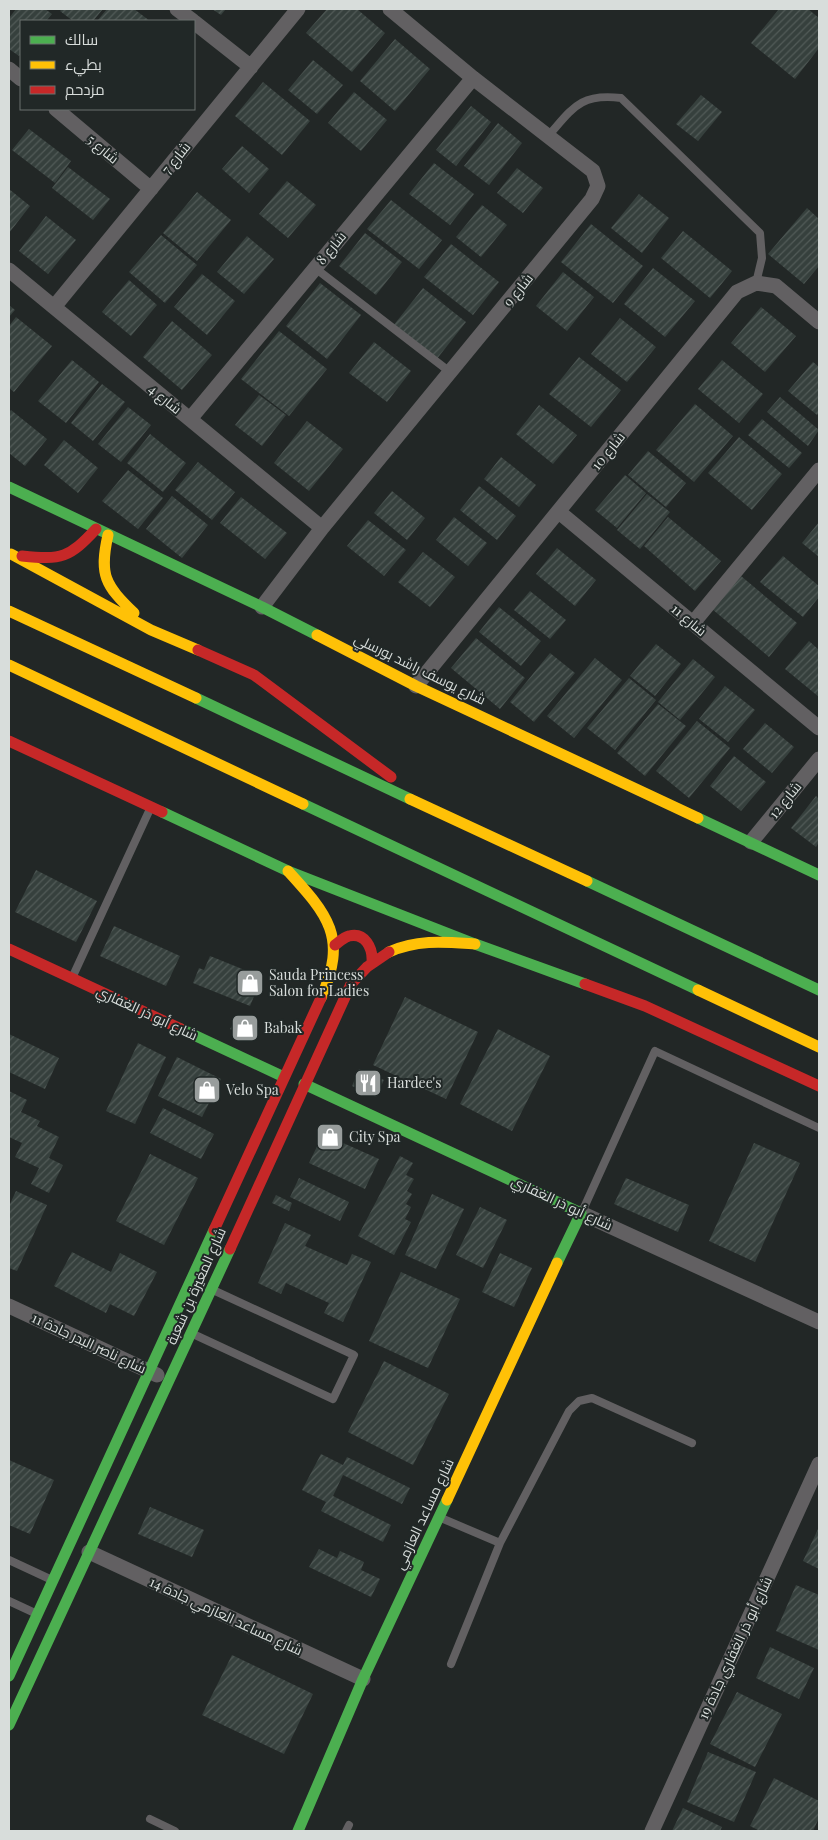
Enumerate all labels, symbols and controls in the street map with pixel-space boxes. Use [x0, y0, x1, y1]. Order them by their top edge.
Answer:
legend [20, 20, 195, 110]
text: سالك [65, 29, 98, 49]
text: بطيء [65, 54, 102, 77]
text: مزدحم [65, 79, 105, 100]
street label: شارع 5 [83, 130, 123, 168]
street label: شارع 7 [157, 138, 194, 178]
street label: شارع 8 [311, 227, 350, 268]
street label: شارع 9 [498, 269, 537, 310]
street label: شارع 4 [145, 379, 186, 418]
street label: شارع 10 [586, 428, 629, 474]
street label: شارع 11 [668, 599, 711, 640]
street label: شارع يوسف راشد بورسلي [350, 628, 489, 711]
street label: شارع 12 [764, 777, 805, 822]
place label: Sauda Princess Salon for Ladies [269, 965, 369, 1000]
shop icon: Sauda Princess Salon for Ladies [235, 968, 265, 998]
street label: شارع أبو ذر الغفاري [92, 981, 201, 1047]
shop icon: Babak [230, 1013, 260, 1043]
place label: Babak [264, 1018, 303, 1037]
restaurant icon: Hardee's [353, 1068, 383, 1098]
place label: Hardee's [387, 1073, 442, 1092]
shop icon: Velo Spa [192, 1075, 222, 1105]
place label: Velo Spa [225, 1080, 279, 1099]
shop icon: City Spa [315, 1122, 345, 1152]
place label: City Spa [349, 1127, 401, 1146]
street label: شارع أبو ذر الغفاري [507, 1171, 616, 1237]
street label: شارع المغيرة بن شعبة [161, 1224, 230, 1347]
street label: شارع ناصر البدر جادة 11 [29, 1308, 150, 1377]
street label: شارع مساعد العازمي [389, 1455, 460, 1574]
street label: شارع مساعد العازمي جادة 14 [145, 1572, 306, 1662]
street label: شارع أبو ذر الغفاري جادة 19 [693, 1573, 779, 1724]

